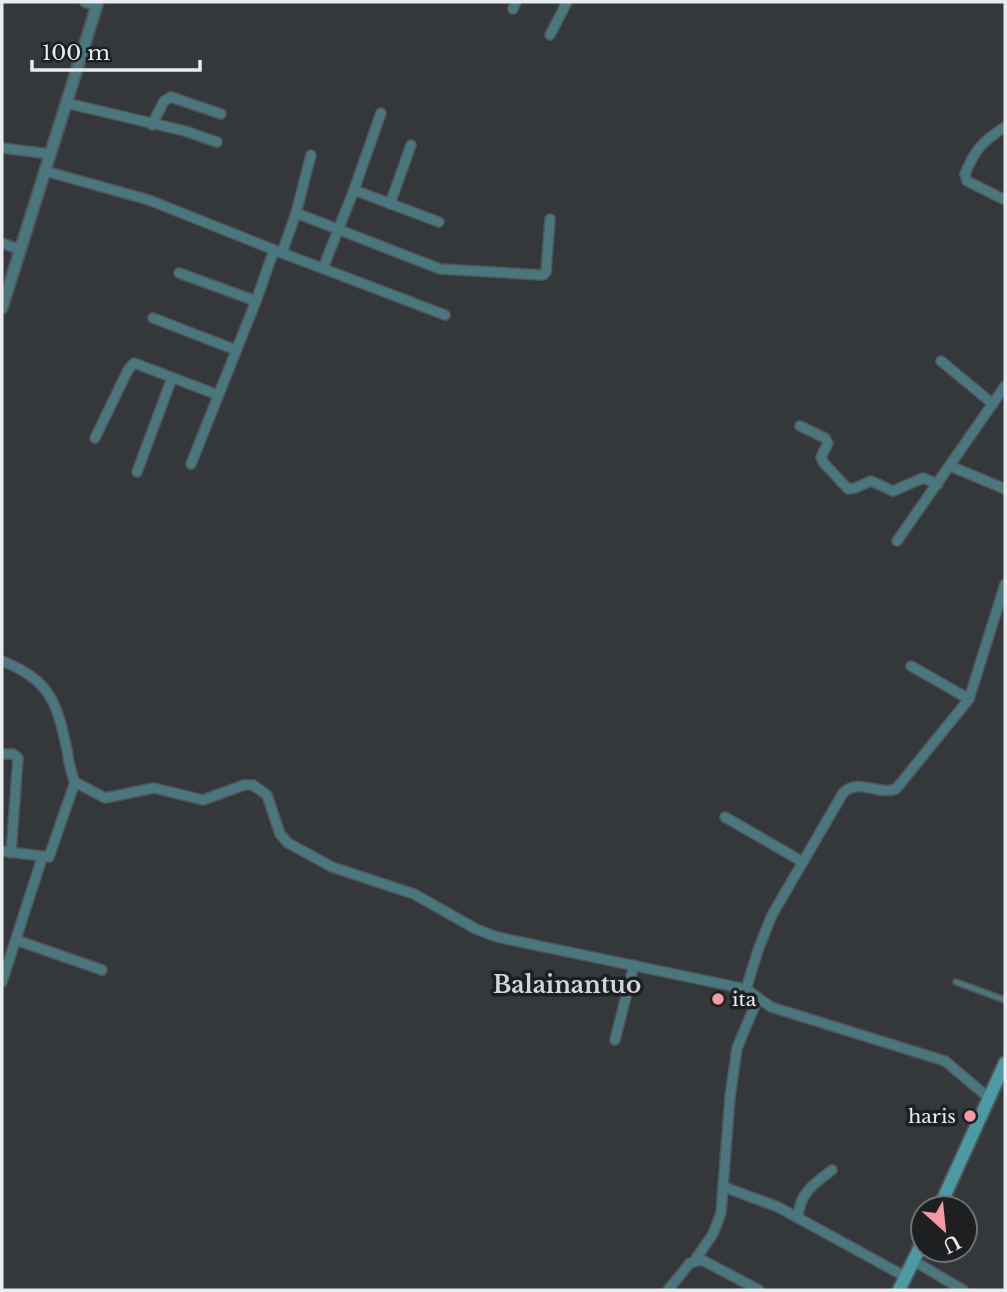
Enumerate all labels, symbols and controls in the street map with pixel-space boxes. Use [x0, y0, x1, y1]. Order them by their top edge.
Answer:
scale bar [32, 28, 200, 72]
text: 100 m [42, 40, 110, 66]
district label: Balainantuo [493, 971, 641, 999]
place label: ita [732, 988, 757, 1011]
marker: ita [710, 991, 726, 1007]
place label: haris [908, 1105, 956, 1128]
marker: haris [962, 1108, 978, 1124]
north arrow [909, 1194, 979, 1264]
text: U [939, 1230, 964, 1258]

